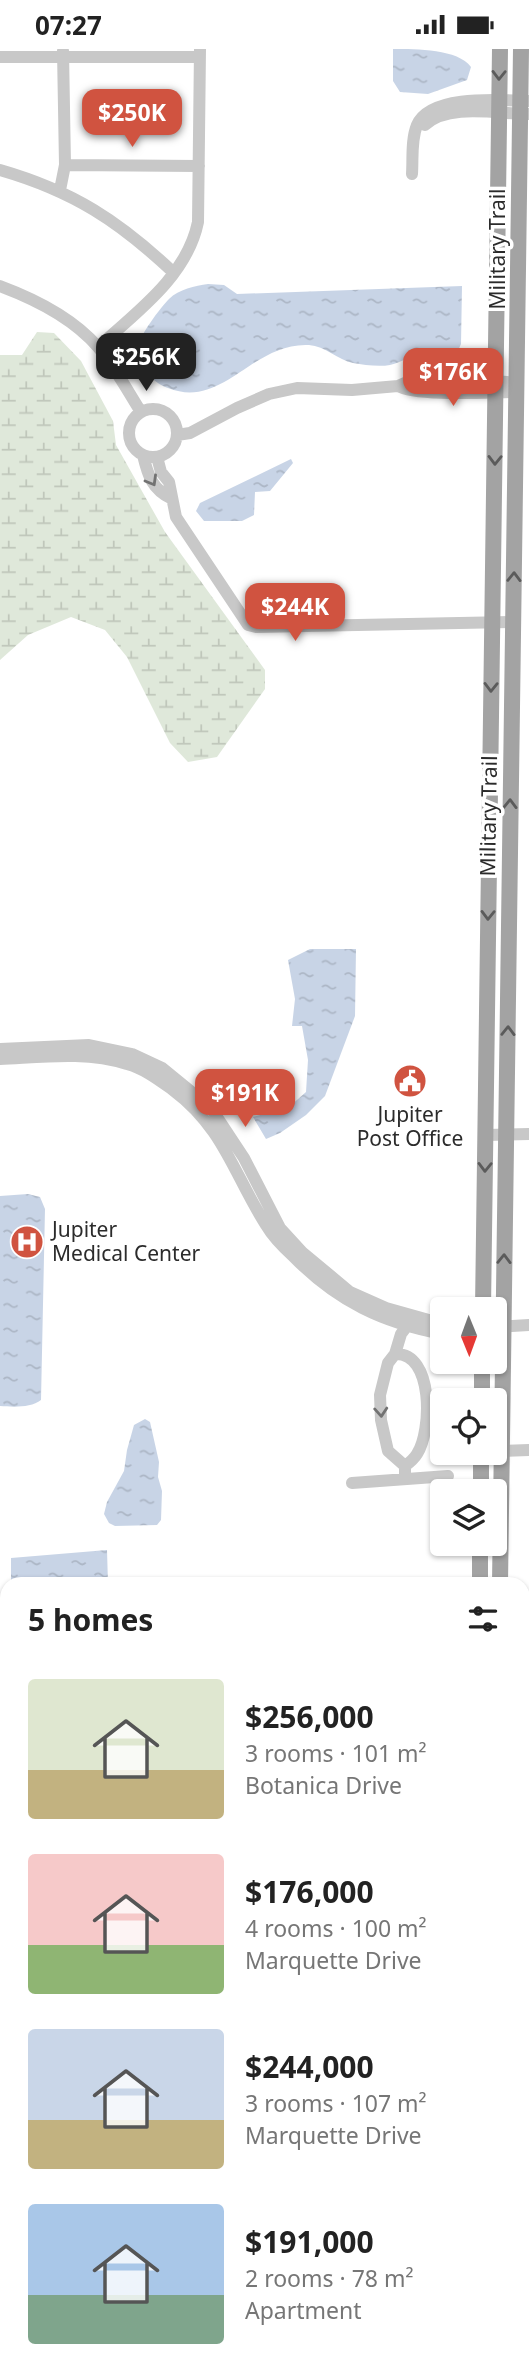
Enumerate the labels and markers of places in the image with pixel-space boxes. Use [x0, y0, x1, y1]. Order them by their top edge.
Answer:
pin: $250K [83, 90, 181, 149]
pin: $256K [97, 333, 195, 393]
pin: $176K [404, 349, 502, 408]
pin: $244K [246, 583, 344, 643]
public building icon: Jupiter Post Office [391, 1062, 429, 1100]
pin: $191K [196, 1069, 294, 1129]
place label: Jupiter Post Office [357, 1100, 463, 1152]
place label: Jupiter Medical Center [50, 1215, 200, 1267]
hospital icon: Jupiter Medical Center [8, 1223, 46, 1261]

